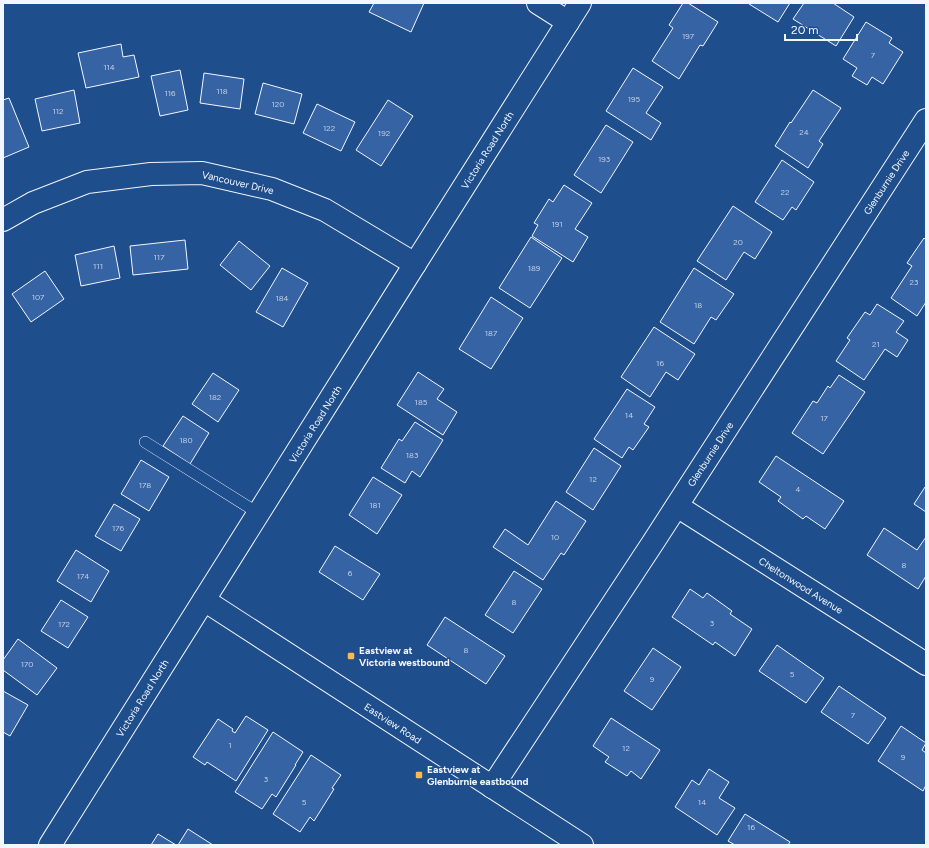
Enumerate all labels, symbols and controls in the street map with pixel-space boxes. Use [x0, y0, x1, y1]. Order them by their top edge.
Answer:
scale bar [785, 16, 857, 42]
text: 20 m [791, 23, 819, 37]
house number: 197 [682, 31, 695, 41]
house number: 7 [871, 50, 876, 60]
house number: 114 [103, 62, 115, 72]
house number: 118 [216, 86, 228, 96]
house number: 116 [164, 88, 176, 98]
house number: 195 [628, 94, 641, 104]
house number: 120 [272, 99, 284, 109]
house number: 112 [52, 106, 64, 116]
street label: Victoria Road North [458, 109, 517, 192]
house number: 122 [323, 123, 335, 133]
house number: 24 [799, 127, 809, 137]
house number: 192 [378, 128, 390, 138]
street label: Glenburnie Drive [861, 147, 912, 217]
house number: 193 [598, 154, 610, 164]
street label: Vancouver Drive [201, 168, 276, 197]
house number: 22 [781, 187, 789, 197]
house number: 191 [551, 219, 563, 229]
house number: 20 [733, 237, 743, 247]
house number: 117 [154, 252, 165, 262]
house number: 111 [93, 261, 103, 271]
house number: 189 [528, 263, 541, 273]
house number: 23 [910, 277, 918, 287]
house number: 107 [32, 292, 45, 302]
house number: 184 [275, 293, 289, 303]
house number: 18 [694, 300, 702, 310]
house number: 187 [485, 328, 498, 338]
house number: 21 [872, 339, 880, 349]
house number: 16 [656, 358, 664, 368]
street label: Victoria Road North [286, 383, 345, 466]
house number: 182 [209, 392, 221, 402]
house number: 185 [415, 397, 428, 407]
house number: 14 [625, 410, 633, 420]
house number: 17 [820, 413, 828, 423]
street label: Glenburnie Drive [685, 419, 736, 489]
house number: 180 [179, 435, 193, 445]
house number: 183 [406, 450, 418, 460]
house number: 12 [589, 474, 597, 484]
house number: 178 [139, 480, 151, 490]
house number: 4 [796, 484, 801, 494]
house number: 181 [369, 500, 381, 510]
house number: 176 [112, 523, 125, 533]
house number: 10 [551, 532, 559, 542]
street label: Cheltonwood Avenue [756, 554, 846, 617]
house number: 8 [902, 560, 907, 570]
house number: 6 [348, 568, 353, 578]
house number: 174 [77, 571, 89, 581]
house number: 8 [512, 597, 517, 607]
house number: 3 [710, 618, 714, 628]
house number: 172 [58, 619, 70, 629]
place label: Eastview at Victoria westbound [359, 644, 450, 669]
house number: 8 [464, 645, 469, 655]
marker: Eastview at Victoria westbound [346, 651, 356, 661]
street label: Victoria Road North [113, 657, 172, 740]
house number: 170 [21, 659, 33, 669]
house number: 5 [790, 669, 795, 679]
house number: 9 [650, 674, 655, 684]
street label: Eastview Road [362, 700, 424, 747]
house number: 7 [851, 710, 856, 720]
house number: 1 [228, 740, 232, 750]
house number: 12 [622, 743, 630, 753]
house number: 9 [901, 752, 906, 762]
place label: Eastview at Glenburnie eastbound [427, 763, 528, 788]
marker: Eastview at Glenburnie eastbound [414, 770, 424, 780]
house number: 3 [264, 774, 268, 784]
house number: 5 [302, 797, 307, 807]
house number: 14 [698, 797, 706, 807]
house number: 16 [747, 822, 755, 832]

